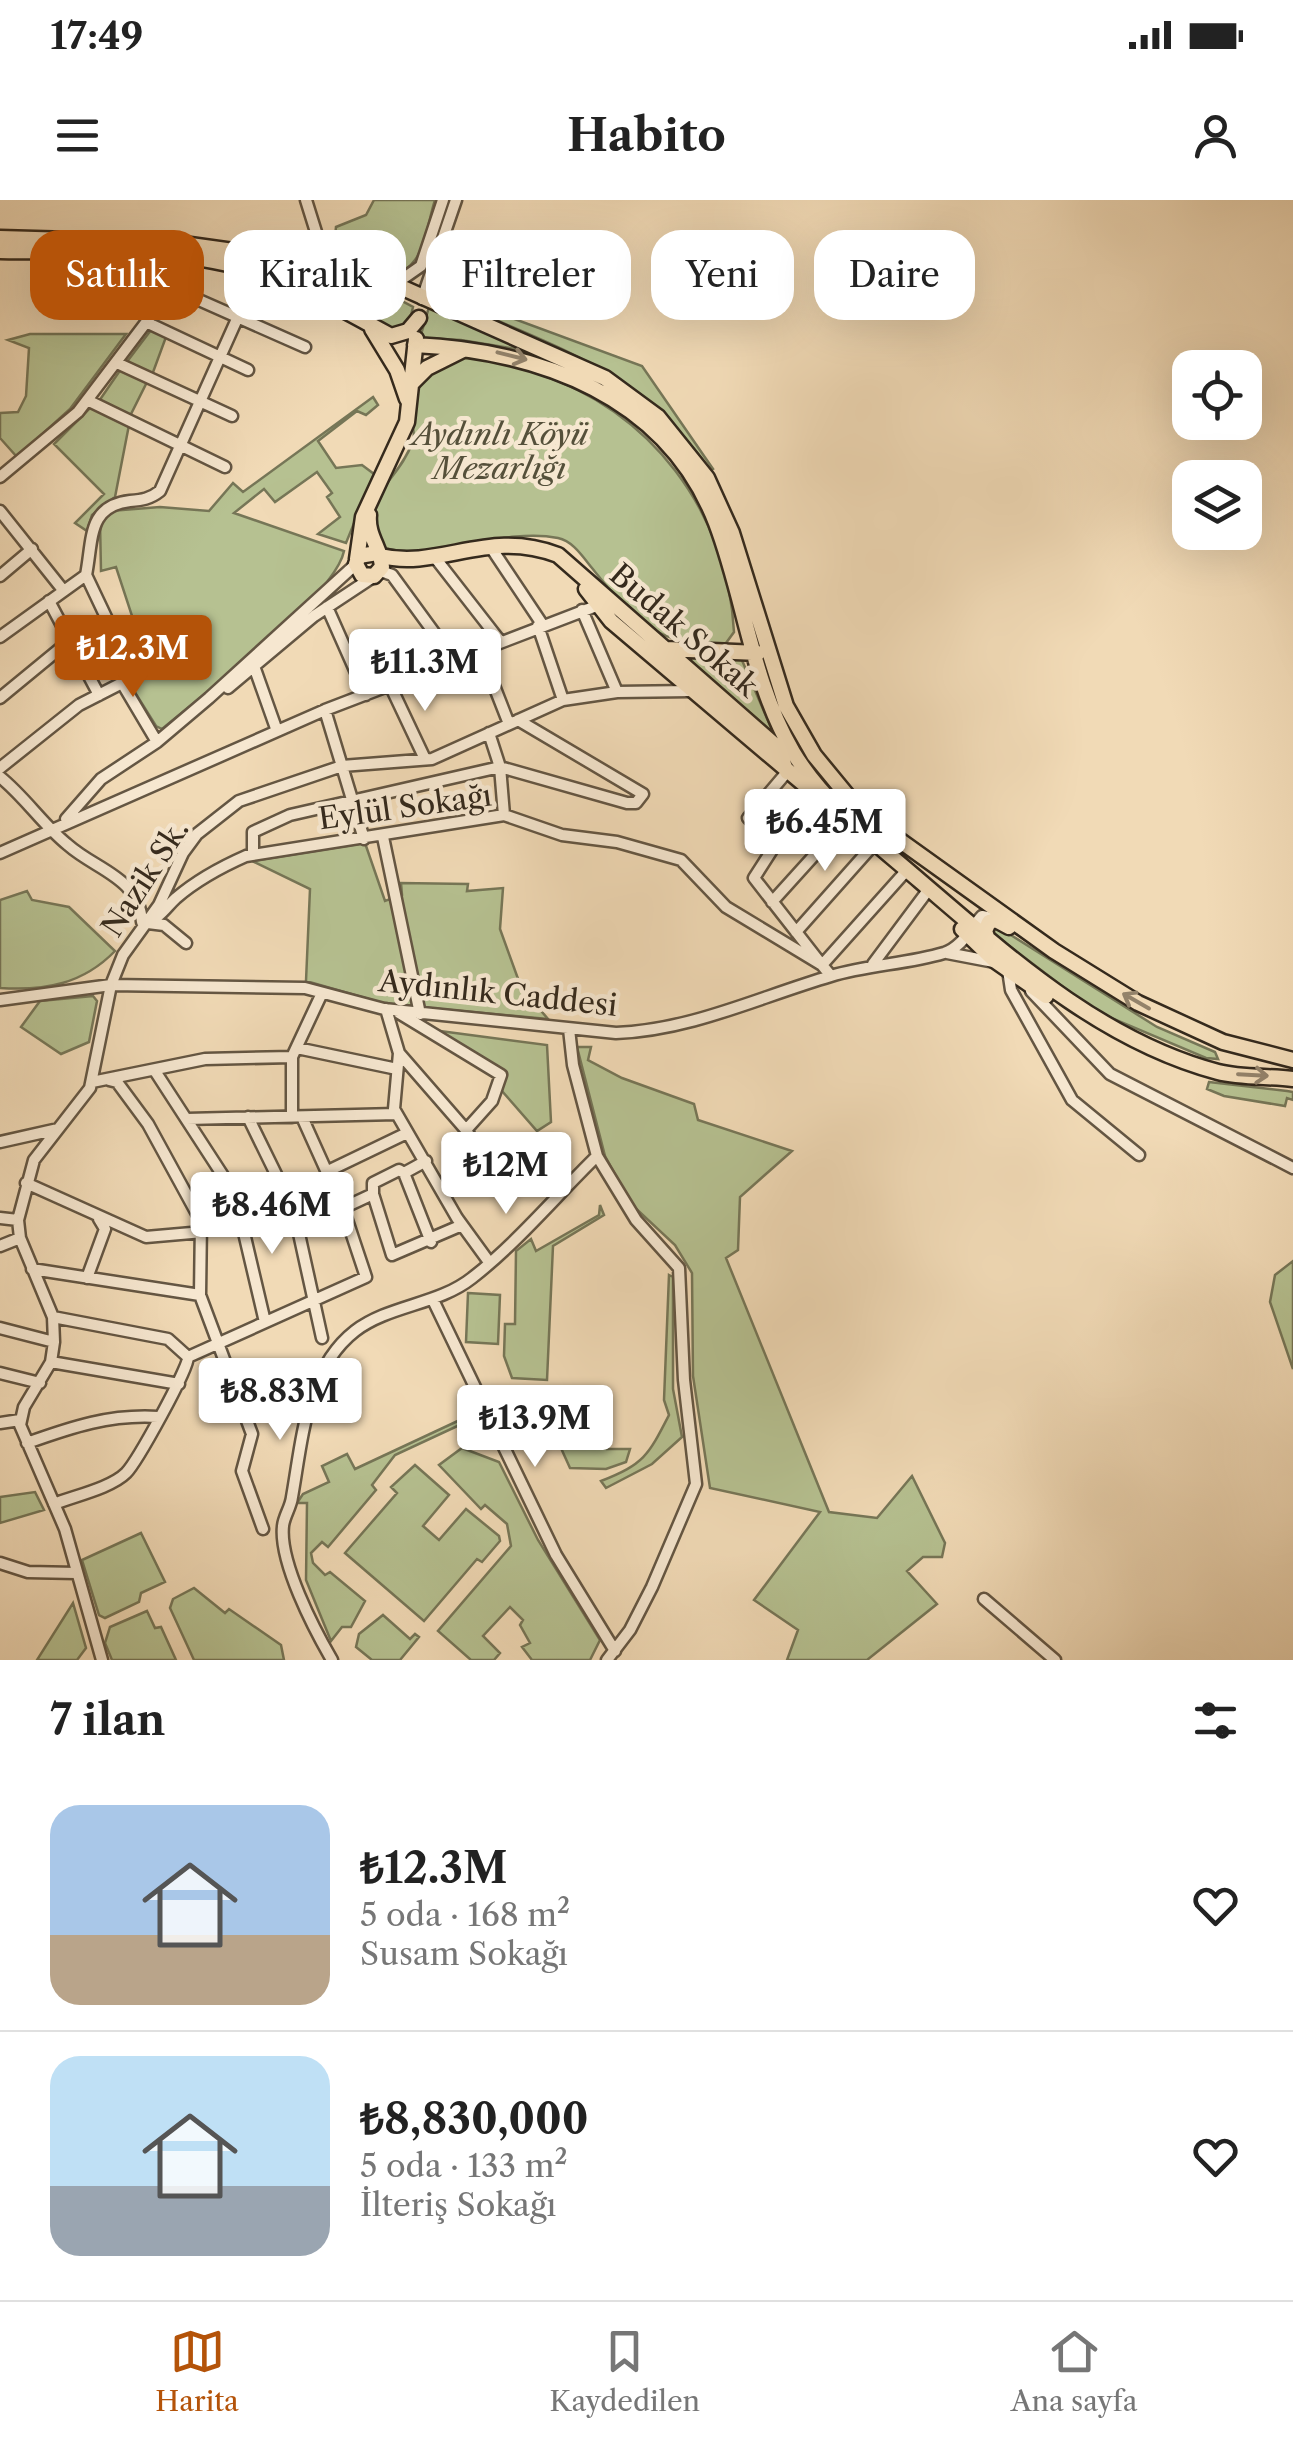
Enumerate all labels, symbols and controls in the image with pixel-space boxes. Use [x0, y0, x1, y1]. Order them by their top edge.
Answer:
text: 17:49 [50, 12, 143, 59]
text: Habito [567, 107, 726, 163]
icon: menu [50, 108, 105, 163]
icon: person [1188, 108, 1243, 163]
chip: Satılık [30, 230, 204, 320]
chip: Kiralık [224, 230, 406, 320]
chip: Filtreler [426, 230, 631, 320]
chip: Yeni [651, 230, 794, 320]
chip: Daire [814, 230, 975, 320]
one-way arrow [495, 348, 527, 366]
map controls [1172, 350, 1262, 550]
button: locate [1172, 350, 1262, 440]
park label: Aydınlı Köyü Mezarlığı [408, 416, 589, 487]
button: layers [1172, 460, 1262, 550]
street label: Budak Sokak [602, 556, 767, 706]
pin: ₺12.3M [52, 615, 214, 700]
text: ₺12.3M [77, 628, 189, 667]
pin: ₺11.3M [344, 629, 506, 714]
text: ₺11.3M [371, 642, 479, 681]
street label: Eylül Sokağı [316, 777, 494, 837]
pin: ₺6.45M [744, 789, 906, 874]
text: ₺6.45M [767, 802, 883, 841]
street label: Nazik Sk. [93, 812, 197, 944]
street label: Aydınlık Caddesi [376, 962, 619, 1024]
one-way arrow [1122, 991, 1151, 1011]
one-way arrow [1236, 1066, 1268, 1085]
pin: ₺12M [447, 1132, 565, 1217]
text: ₺12M [463, 1145, 549, 1184]
pin: ₺8.46M [191, 1172, 353, 1257]
text: ₺8.46M [213, 1185, 331, 1224]
pin: ₺8.83M [199, 1358, 361, 1443]
text: ₺8.83M [221, 1371, 339, 1410]
pin: ₺13.9M [454, 1385, 616, 1470]
text: ₺13.9M [479, 1398, 591, 1437]
icon: filters [1188, 1693, 1243, 1748]
text: 7 ilan [50, 1694, 165, 1746]
text: ₺12.3M [360, 1842, 508, 1894]
icon: home [130, 1845, 250, 1965]
icon: heart [1188, 1878, 1243, 1933]
text: 5 oda · 168 m² [360, 1895, 570, 1934]
text: Susam Sokağı [360, 1934, 568, 1973]
text: ₺8,830,000 [360, 2093, 589, 2145]
icon: home [130, 2096, 250, 2216]
icon: heart [1188, 2129, 1243, 2184]
text: 5 oda · 133 m² [360, 2146, 568, 2185]
text: İlteriş Sokağı [360, 2185, 556, 2224]
tab: Harita [155, 2324, 239, 2418]
tab: Kaydedilen [550, 2324, 700, 2418]
tab: Ana sayfa [1011, 2324, 1138, 2418]

